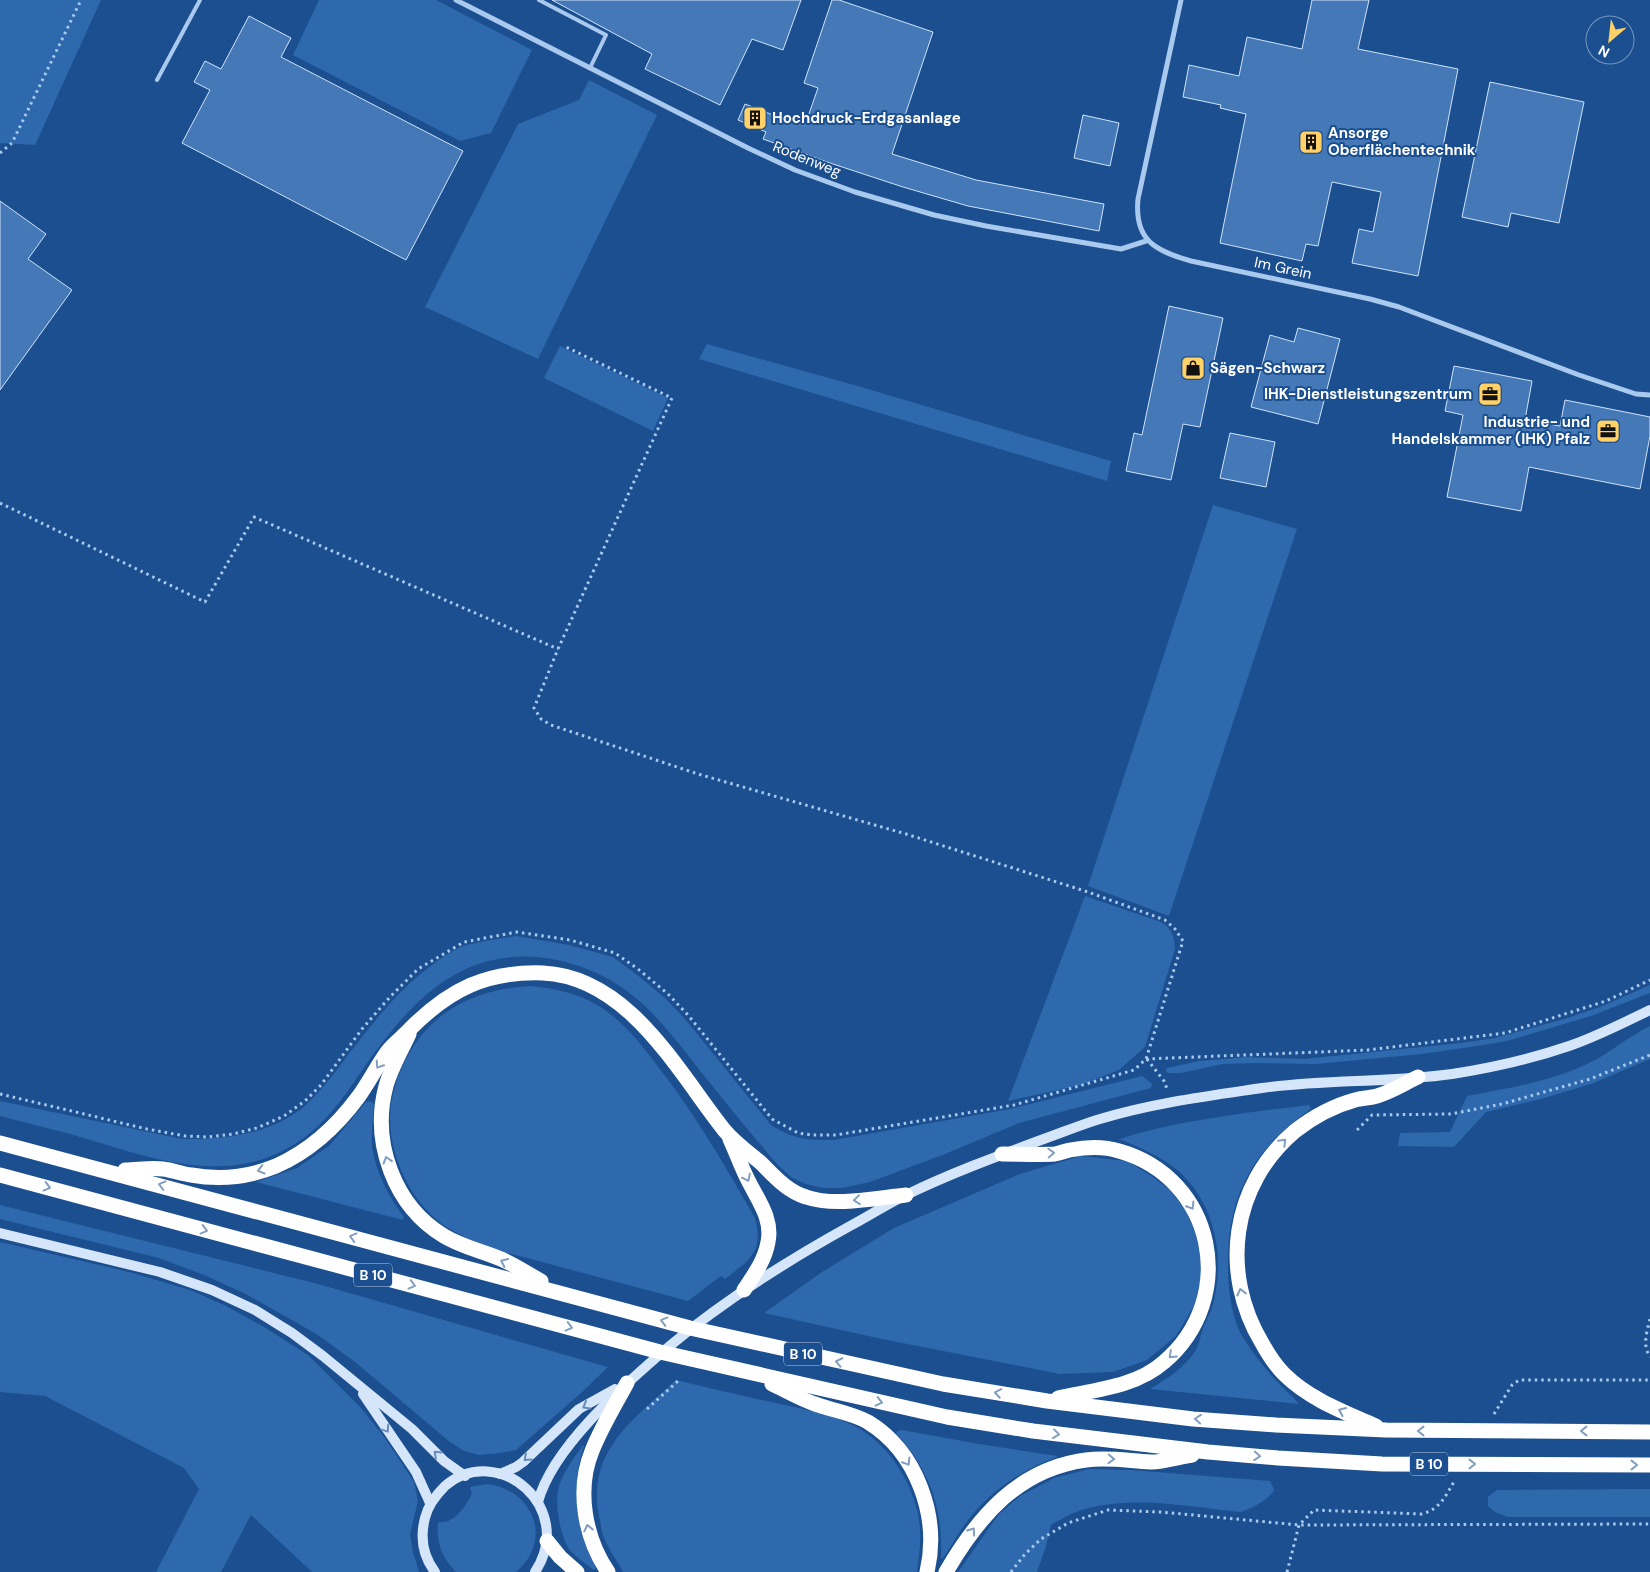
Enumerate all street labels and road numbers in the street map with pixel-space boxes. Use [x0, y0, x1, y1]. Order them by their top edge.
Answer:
street label: Rodenweg [770, 136, 844, 182]
street label: Im Grein [1252, 252, 1314, 284]
road number: B 10 [354, 1264, 392, 1286]
road number: B 10 [784, 1342, 822, 1366]
road number: B 10 [1410, 1452, 1448, 1476]

